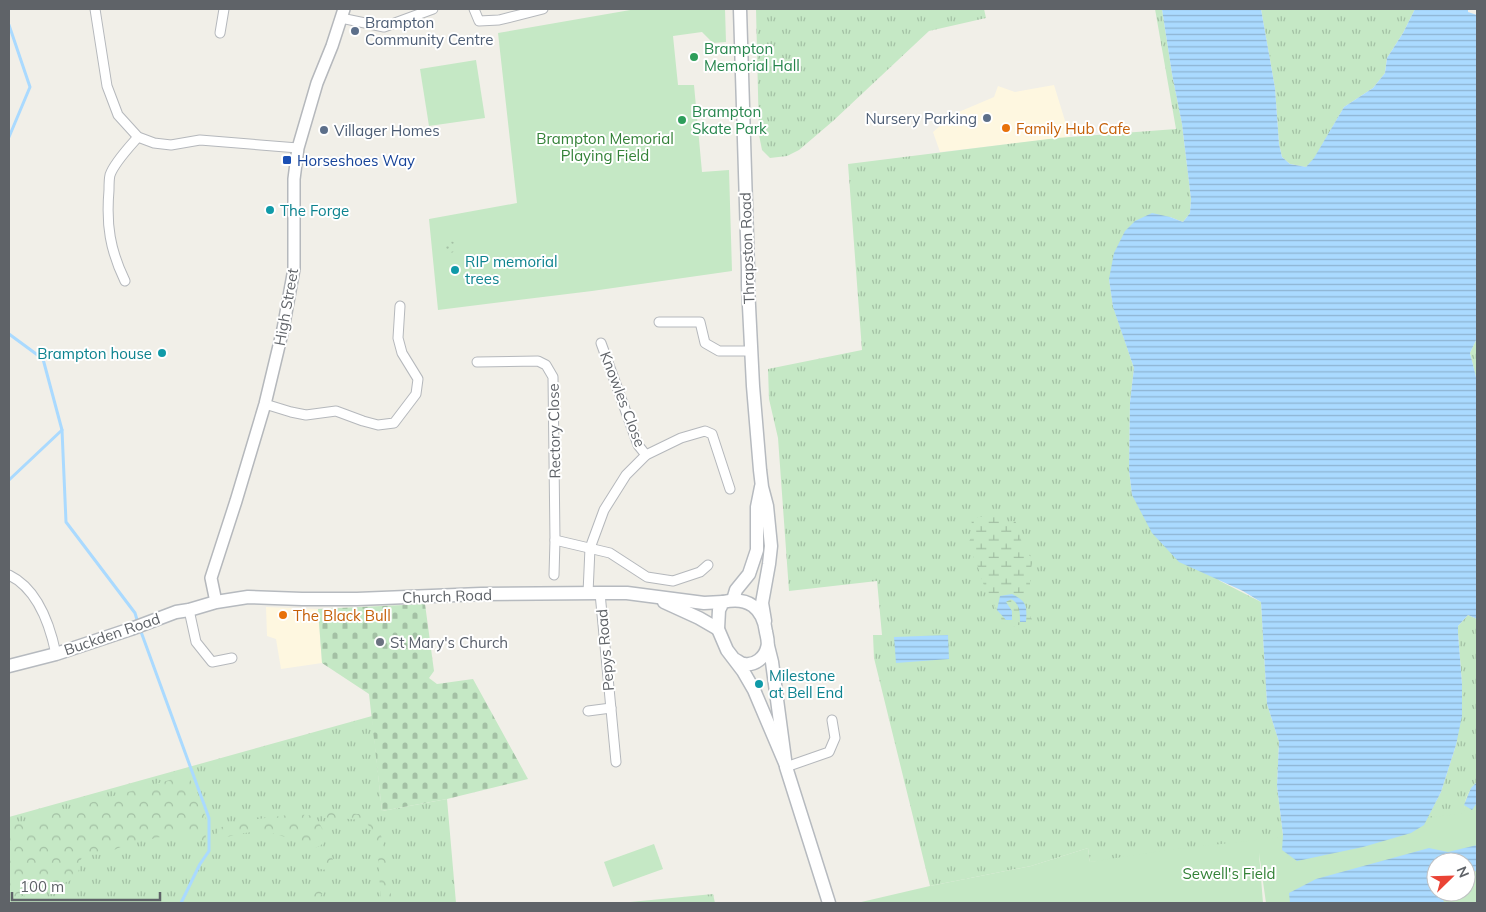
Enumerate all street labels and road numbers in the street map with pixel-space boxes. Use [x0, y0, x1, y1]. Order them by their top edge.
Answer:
street label: Thrapston Road [736, 192, 758, 304]
street label: High Street [270, 267, 302, 347]
street label: Knowles Close [596, 349, 650, 449]
street label: Rectory Close [544, 383, 564, 479]
street label: Church Road [402, 585, 492, 607]
street label: Pepys Road [592, 608, 618, 692]
street label: Buckden Road [61, 609, 163, 659]

